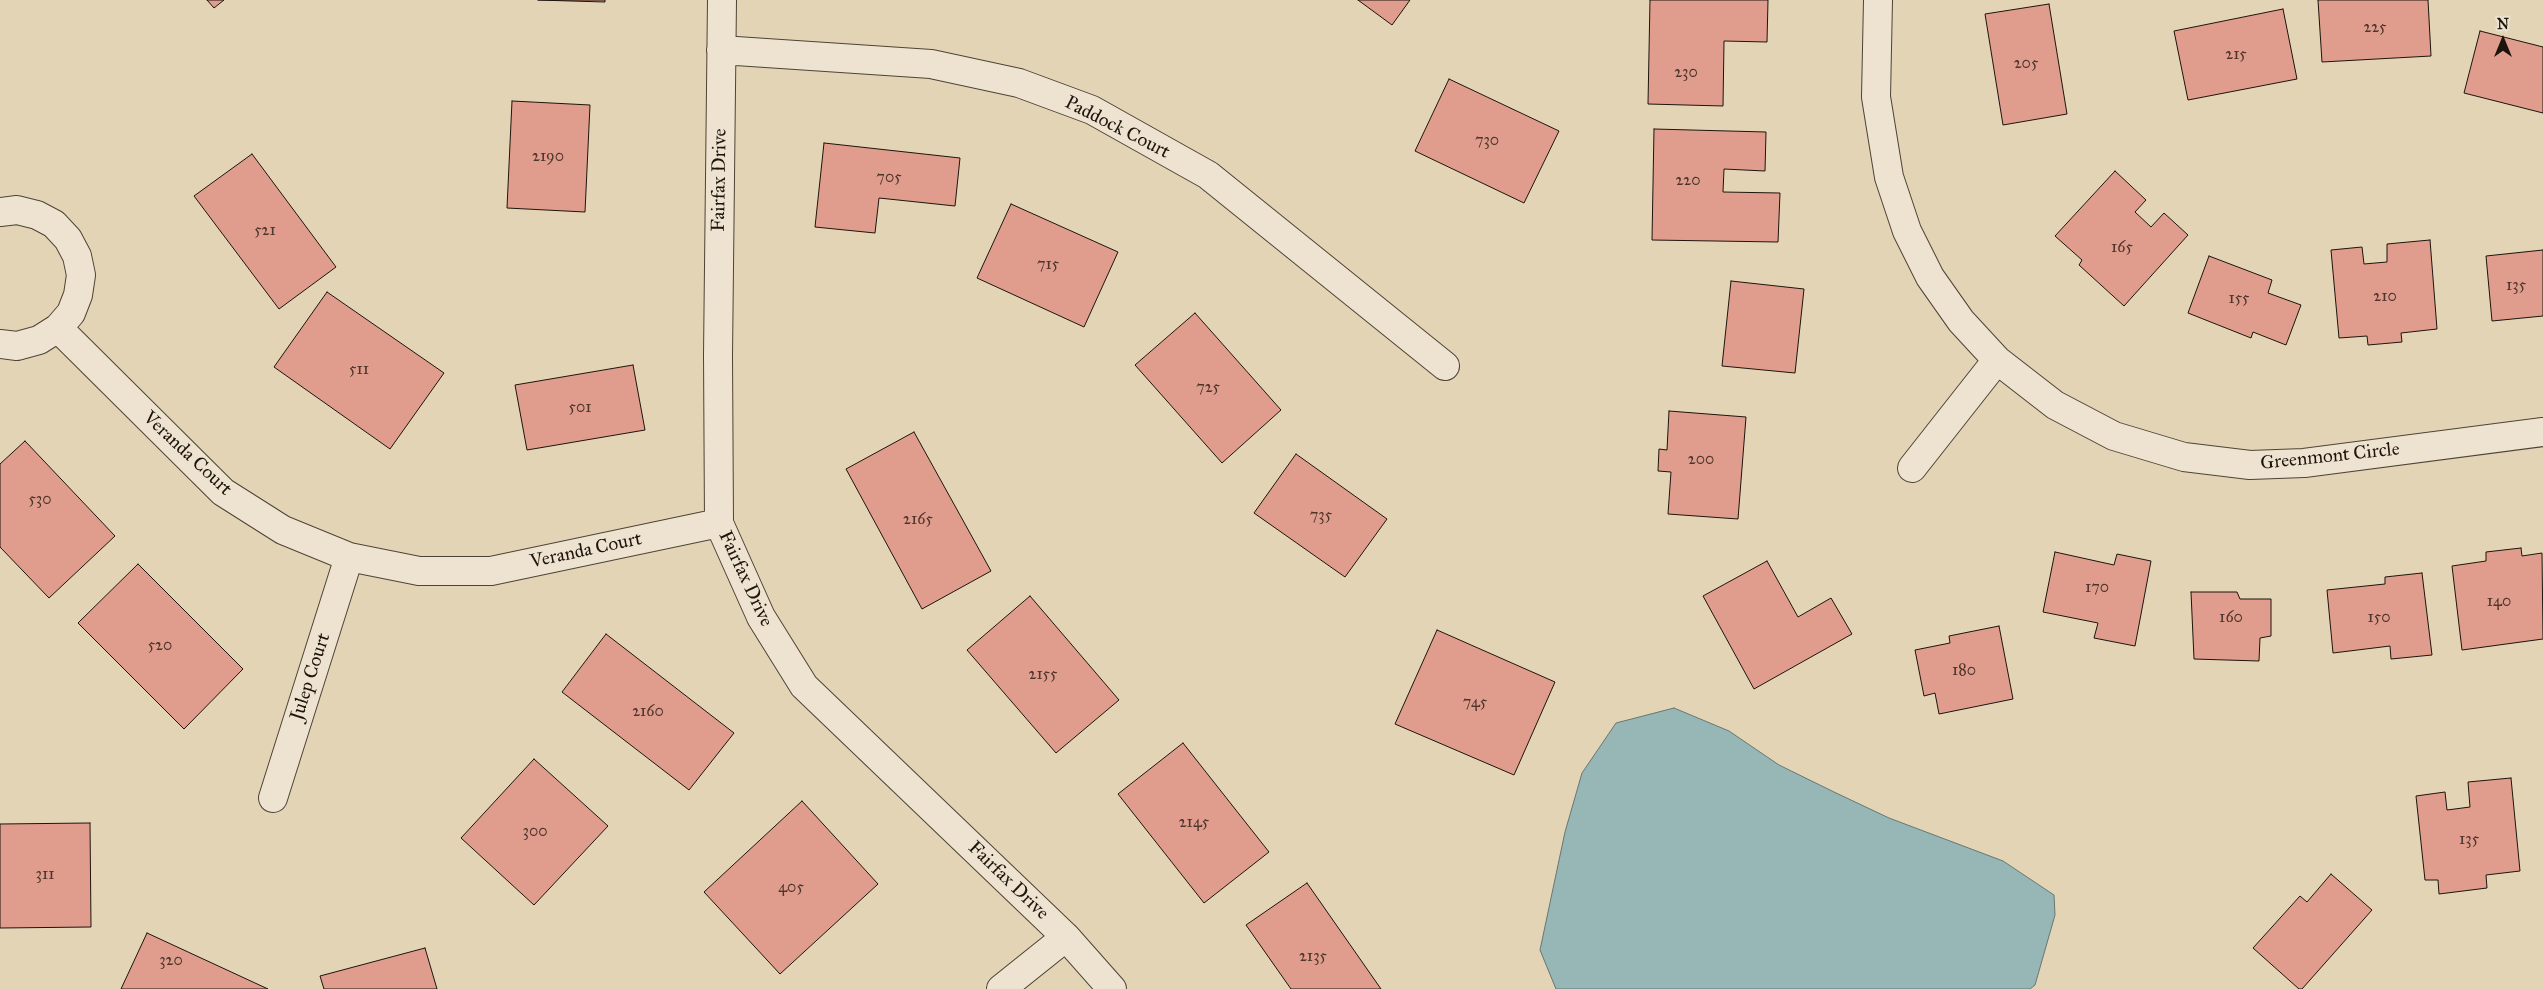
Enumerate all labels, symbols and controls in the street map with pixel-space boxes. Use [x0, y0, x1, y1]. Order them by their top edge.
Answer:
north arrow [2478, 15, 2528, 65]
text: N [2497, 16, 2509, 33]
house number: 225 [2363, 18, 2387, 38]
house number: 215 [2225, 45, 2247, 65]
house number: 205 [2014, 54, 2038, 74]
house number: 230 [1674, 63, 1698, 83]
street label: Paddock Court [1061, 92, 1173, 164]
street label: Fairfax Drive [708, 128, 732, 232]
house number: 730 [1475, 131, 1499, 151]
house number: 2190 [532, 147, 564, 167]
house number: 705 [876, 168, 902, 188]
house number: 220 [1675, 171, 1701, 191]
house number: 521 [254, 221, 276, 241]
house number: 165 [2111, 238, 2133, 258]
house number: 715 [1037, 255, 1059, 275]
house number: 135 [2506, 276, 2526, 296]
house number: 210 [2373, 287, 2397, 307]
house number: 155 [2228, 289, 2250, 309]
house number: 511 [349, 360, 369, 380]
house number: 725 [1196, 378, 1220, 398]
house number: 501 [569, 398, 591, 418]
street label: Veranda Court [138, 407, 236, 501]
street label: Greenmont Circle [2259, 438, 2401, 476]
house number: 200 [1688, 450, 1714, 470]
house number: 530 [28, 490, 52, 510]
house number: 735 [1310, 506, 1332, 526]
house number: 2165 [903, 510, 933, 530]
street label: Fairfax Drive [713, 527, 777, 631]
street label: Veranda Court [528, 528, 644, 574]
house number: 170 [2085, 578, 2109, 598]
house number: 140 [2487, 592, 2511, 612]
house number: 160 [2219, 608, 2243, 628]
house number: 150 [2368, 608, 2390, 628]
street label: Julep Court [286, 630, 336, 724]
house number: 520 [148, 636, 172, 656]
house number: 180 [1952, 661, 1976, 681]
house number: 2155 [1029, 665, 1057, 685]
house number: 745 [1463, 693, 1487, 713]
house number: 2160 [632, 702, 664, 722]
house number: 2145 [1179, 813, 1209, 833]
house number: 300 [522, 822, 548, 842]
house number: 135 [2459, 830, 2479, 850]
street label: Fairfax Drive [963, 837, 1053, 925]
house number: 311 [35, 865, 55, 885]
house number: 405 [778, 878, 804, 898]
house number: 2135 [1299, 947, 1327, 967]
house number: 320 [159, 951, 183, 971]

